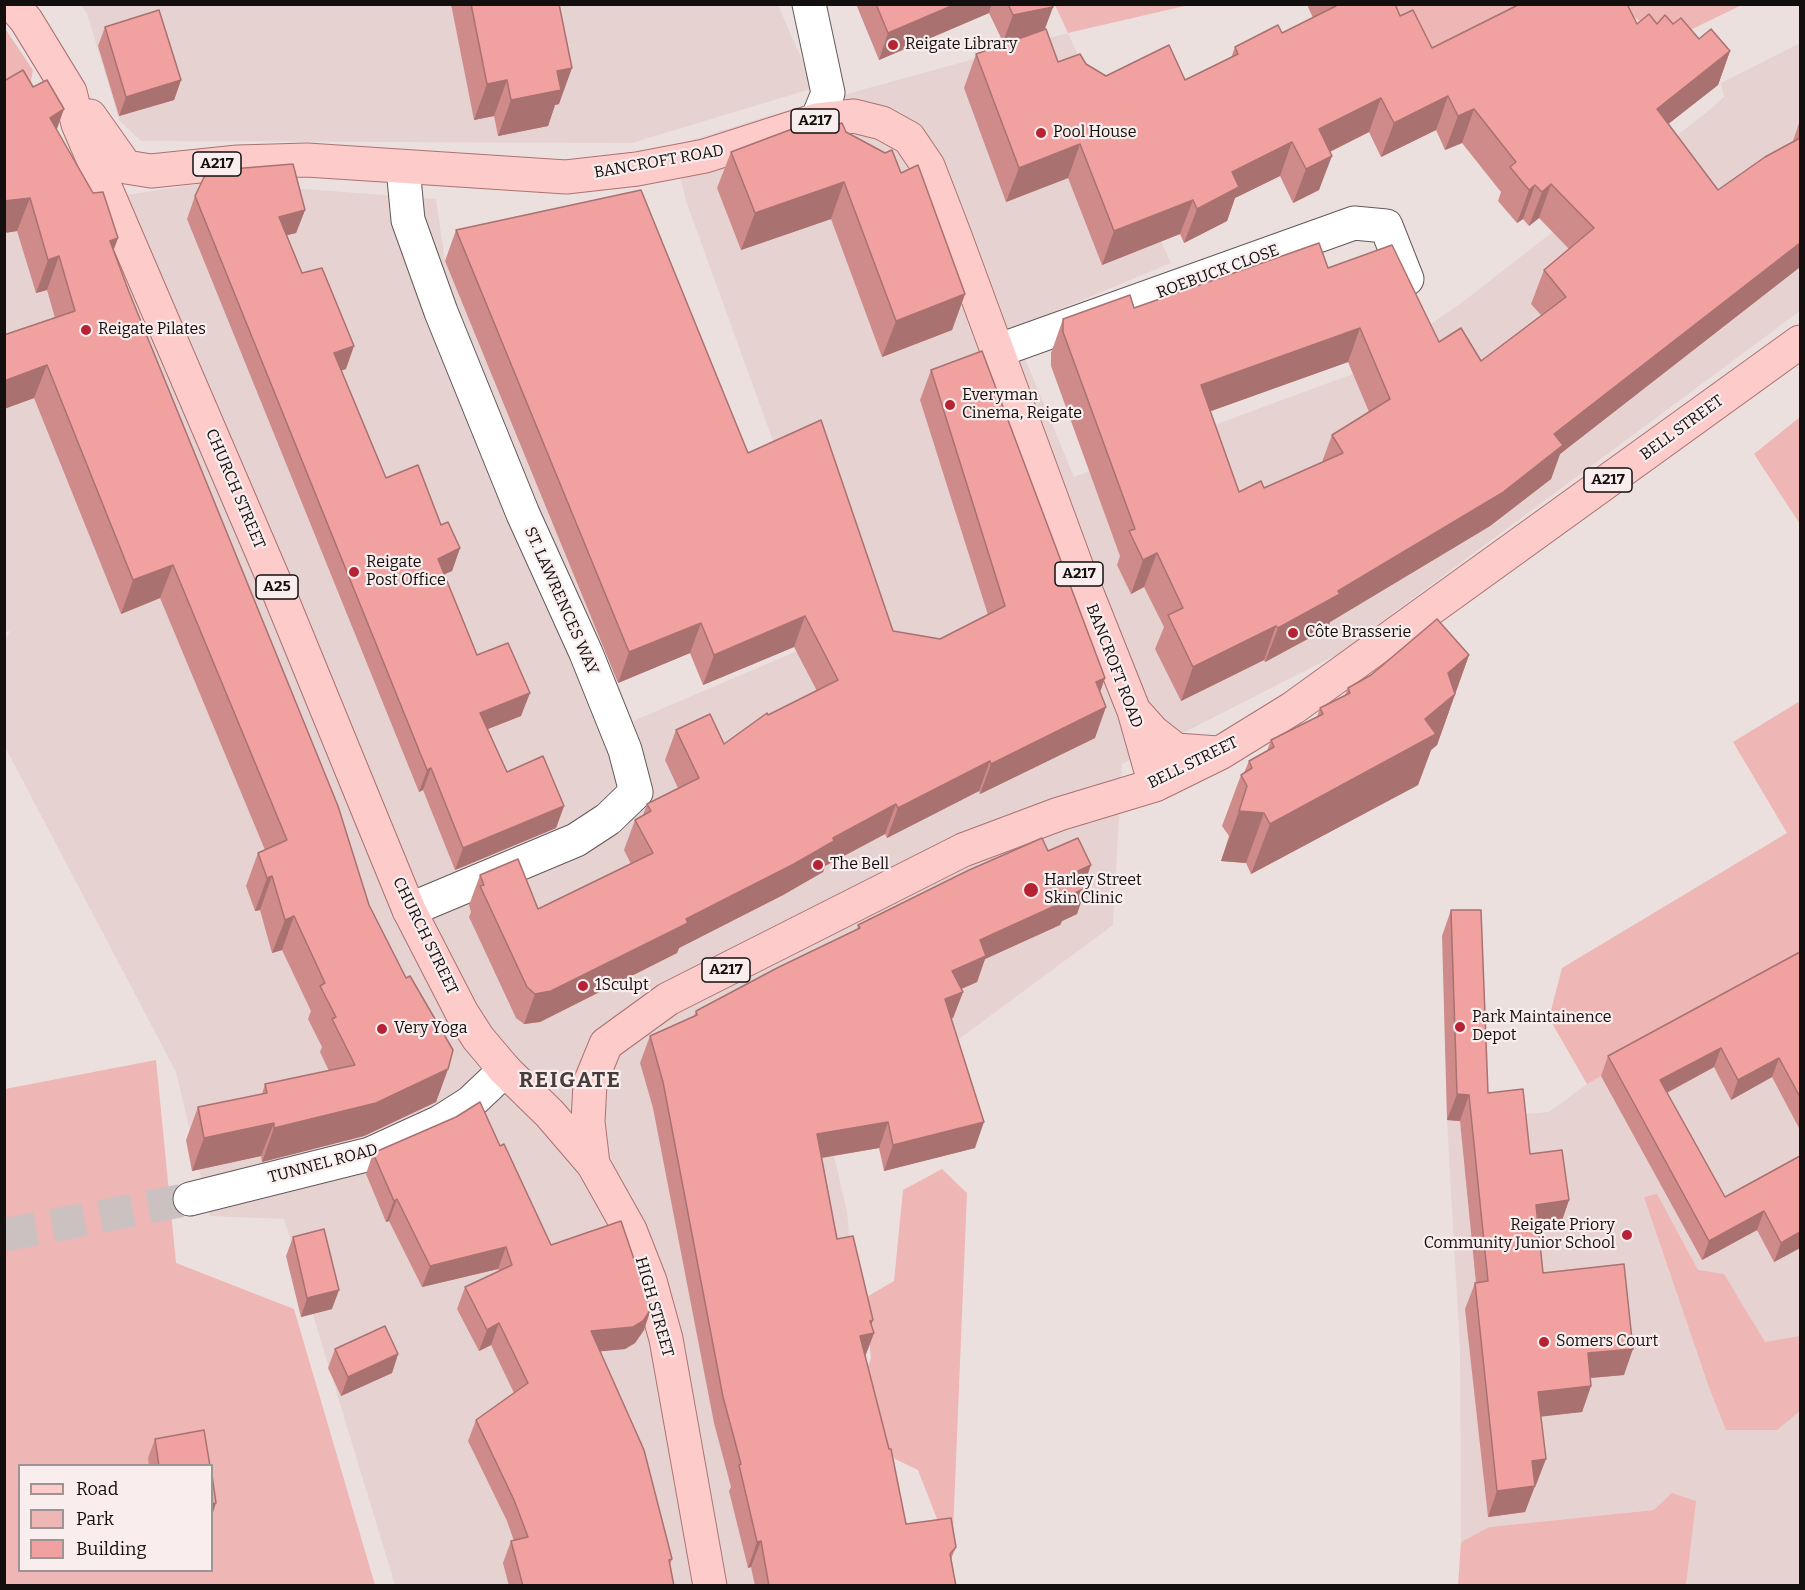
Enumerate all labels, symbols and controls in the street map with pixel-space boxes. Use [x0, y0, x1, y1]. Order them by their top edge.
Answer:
place label: Reigate Library [905, 35, 1017, 55]
marker: Reigate Library [886, 38, 900, 52]
road number: A217 [791, 109, 839, 133]
place label: Pool House [1053, 123, 1136, 143]
marker: Pool House [1034, 126, 1048, 140]
street label: BANCROFT ROAD [593, 141, 725, 183]
road number: A217 [193, 152, 241, 176]
street label: ROEBUCK CLOSE [1154, 241, 1282, 303]
place label: Reigate Pilates [98, 320, 206, 340]
marker: Reigate Pilates [79, 323, 93, 337]
place label: Everyman Cinema, Reigate [962, 386, 1082, 424]
street label: BELL STREET [1637, 391, 1727, 465]
marker: Everyman Cinema, Reigate [943, 398, 957, 412]
street label: CHURCH STREET [201, 426, 269, 552]
road number: A217 [1584, 468, 1632, 492]
street label: ST. LAWRENCES WAY [520, 524, 602, 678]
place label: Reigate Post Office [366, 553, 446, 591]
road number: A217 [1055, 562, 1103, 586]
marker: Reigate Post Office [347, 565, 361, 579]
road number: A25 [256, 575, 298, 599]
street label: BANCROFT ROAD [1081, 601, 1147, 731]
place label: Côte Brasserie [1305, 623, 1411, 643]
marker: Côte Brasserie [1286, 626, 1300, 640]
street label: BELL STREET [1145, 733, 1241, 793]
place label: The Bell [830, 855, 889, 875]
marker: The Bell [811, 858, 825, 872]
place label: Harley Street Skin Clinic [1044, 871, 1142, 909]
street label: CHURCH STREET [388, 874, 462, 998]
marker: Harley Street Skin Clinic [1022, 881, 1040, 899]
road number: A217 [702, 958, 750, 982]
place label: 1Sculpt [595, 976, 649, 996]
marker: 1Sculpt [576, 979, 590, 993]
place label: Park Maintainence Depot [1472, 1008, 1611, 1046]
place label: Very Yoga [394, 1019, 467, 1039]
marker: Park Maintainence Depot [1453, 1020, 1467, 1034]
marker: Very Yoga [375, 1022, 389, 1036]
district label: REIGATE [519, 1068, 621, 1094]
street label: TUNNEL ROAD [266, 1140, 380, 1188]
place label: Reigate Priory Community Junior School [1424, 1216, 1615, 1254]
marker: Reigate Priory Community Junior School [1620, 1228, 1634, 1242]
street label: HIGH STREET [631, 1255, 677, 1359]
place label: Somers Court [1556, 1332, 1658, 1352]
marker: Somers Court [1537, 1335, 1551, 1349]
legend [18, 1464, 213, 1572]
text: Road [76, 1478, 118, 1500]
text: Park [76, 1508, 114, 1530]
text: Building [76, 1538, 147, 1560]

